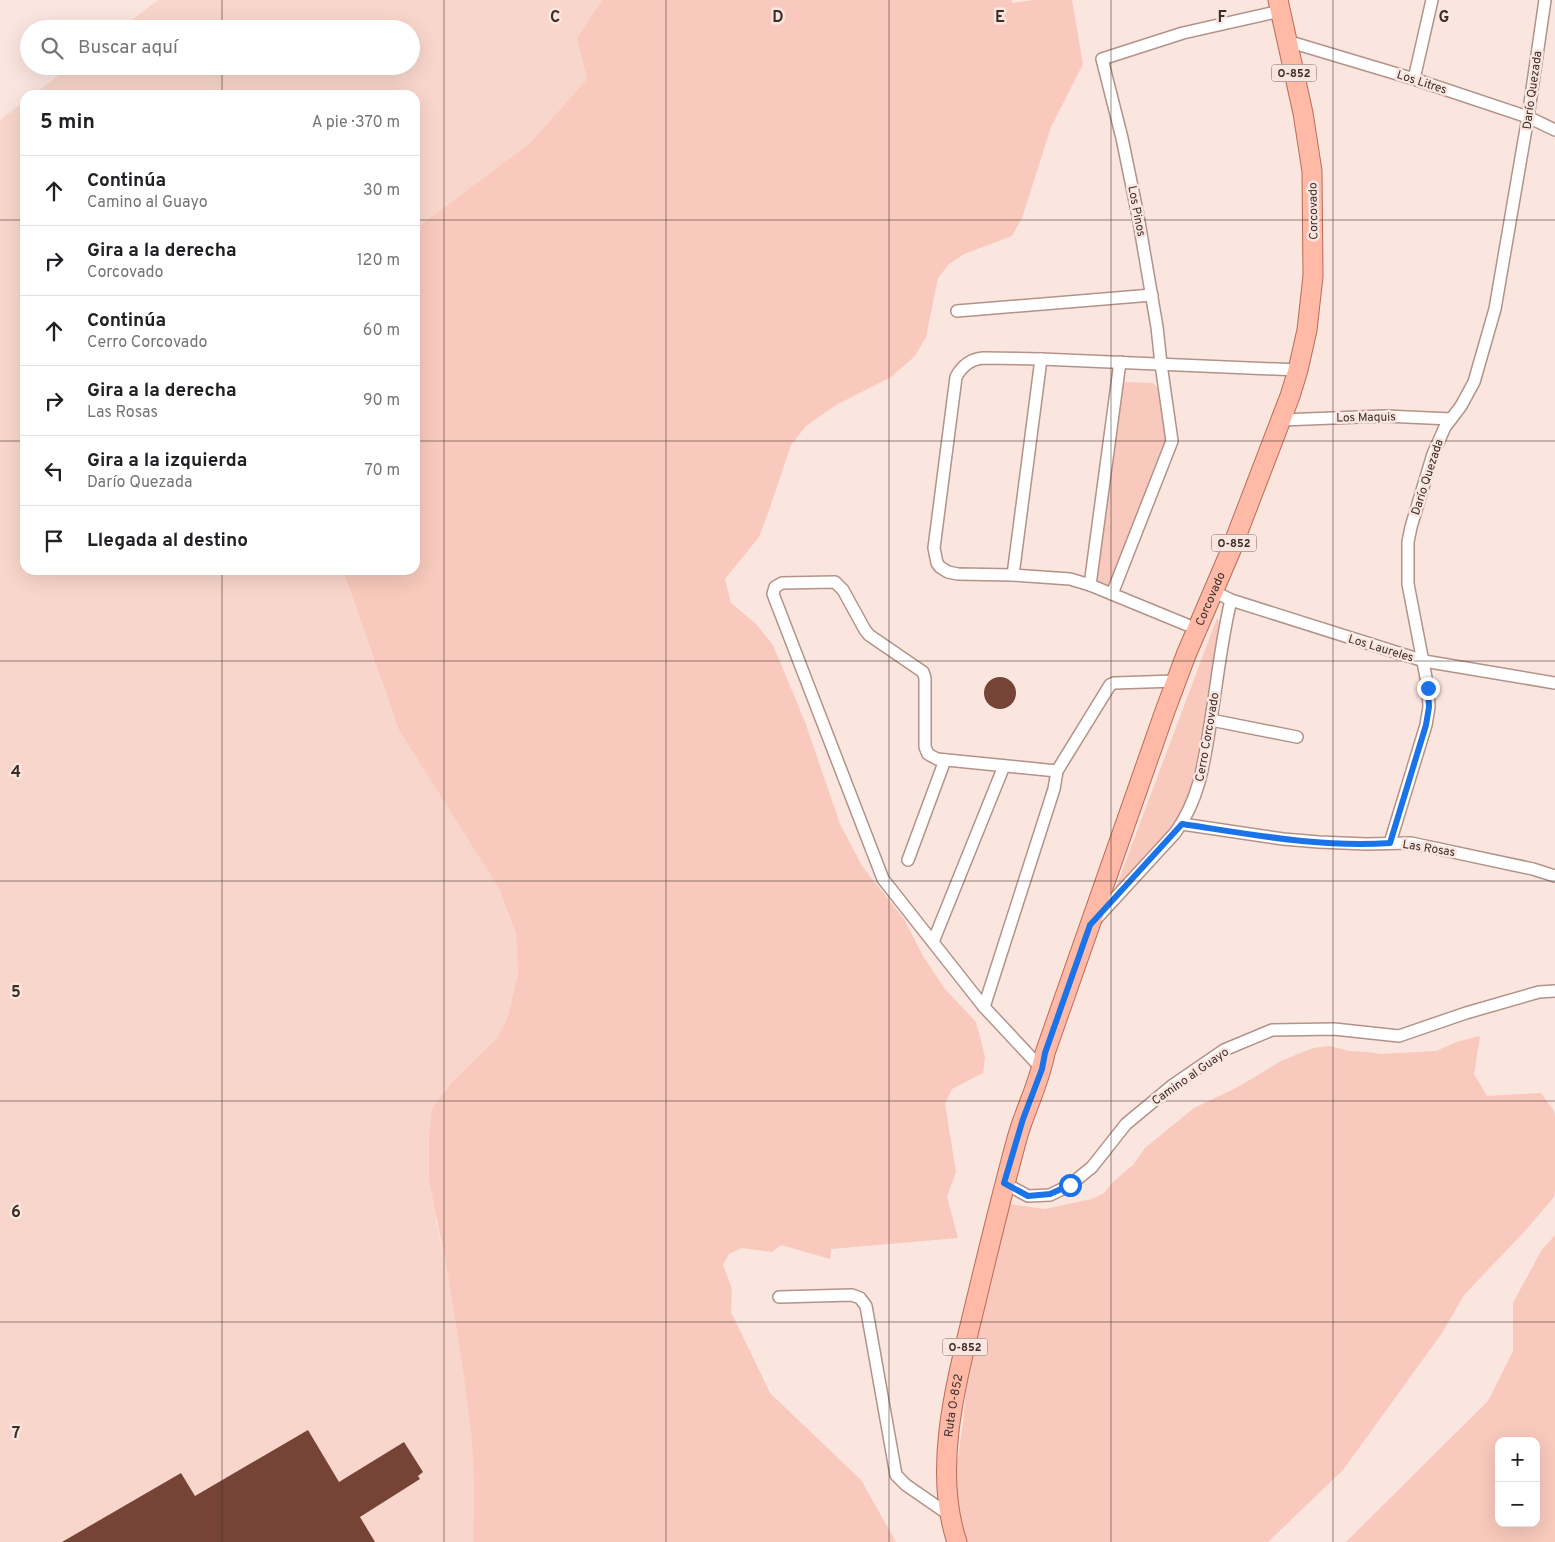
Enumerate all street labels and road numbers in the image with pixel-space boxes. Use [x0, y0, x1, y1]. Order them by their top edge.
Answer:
street label: Darío Quezada [1520, 50, 1546, 130]
road number: O-852 [1272, 64, 1316, 82]
street label: Los Litres [1395, 67, 1449, 99]
street label: Corcovado [1305, 182, 1322, 240]
street label: Los Pinos [1123, 184, 1149, 238]
street label: Los Maquis [1336, 409, 1396, 427]
street label: Darío Quezada [1408, 437, 1448, 517]
road number: O-852 [1212, 534, 1256, 552]
street label: Corcovado [1192, 569, 1230, 629]
street label: Los Laureles [1346, 631, 1415, 666]
street label: Cerro Corcovado [1192, 691, 1224, 783]
street label: Las Rosas [1401, 837, 1456, 861]
street label: Camino al Guayo [1149, 1044, 1232, 1109]
road number: O-852 [942, 1338, 988, 1355]
street label: Ruta O-852 [941, 1373, 967, 1438]

